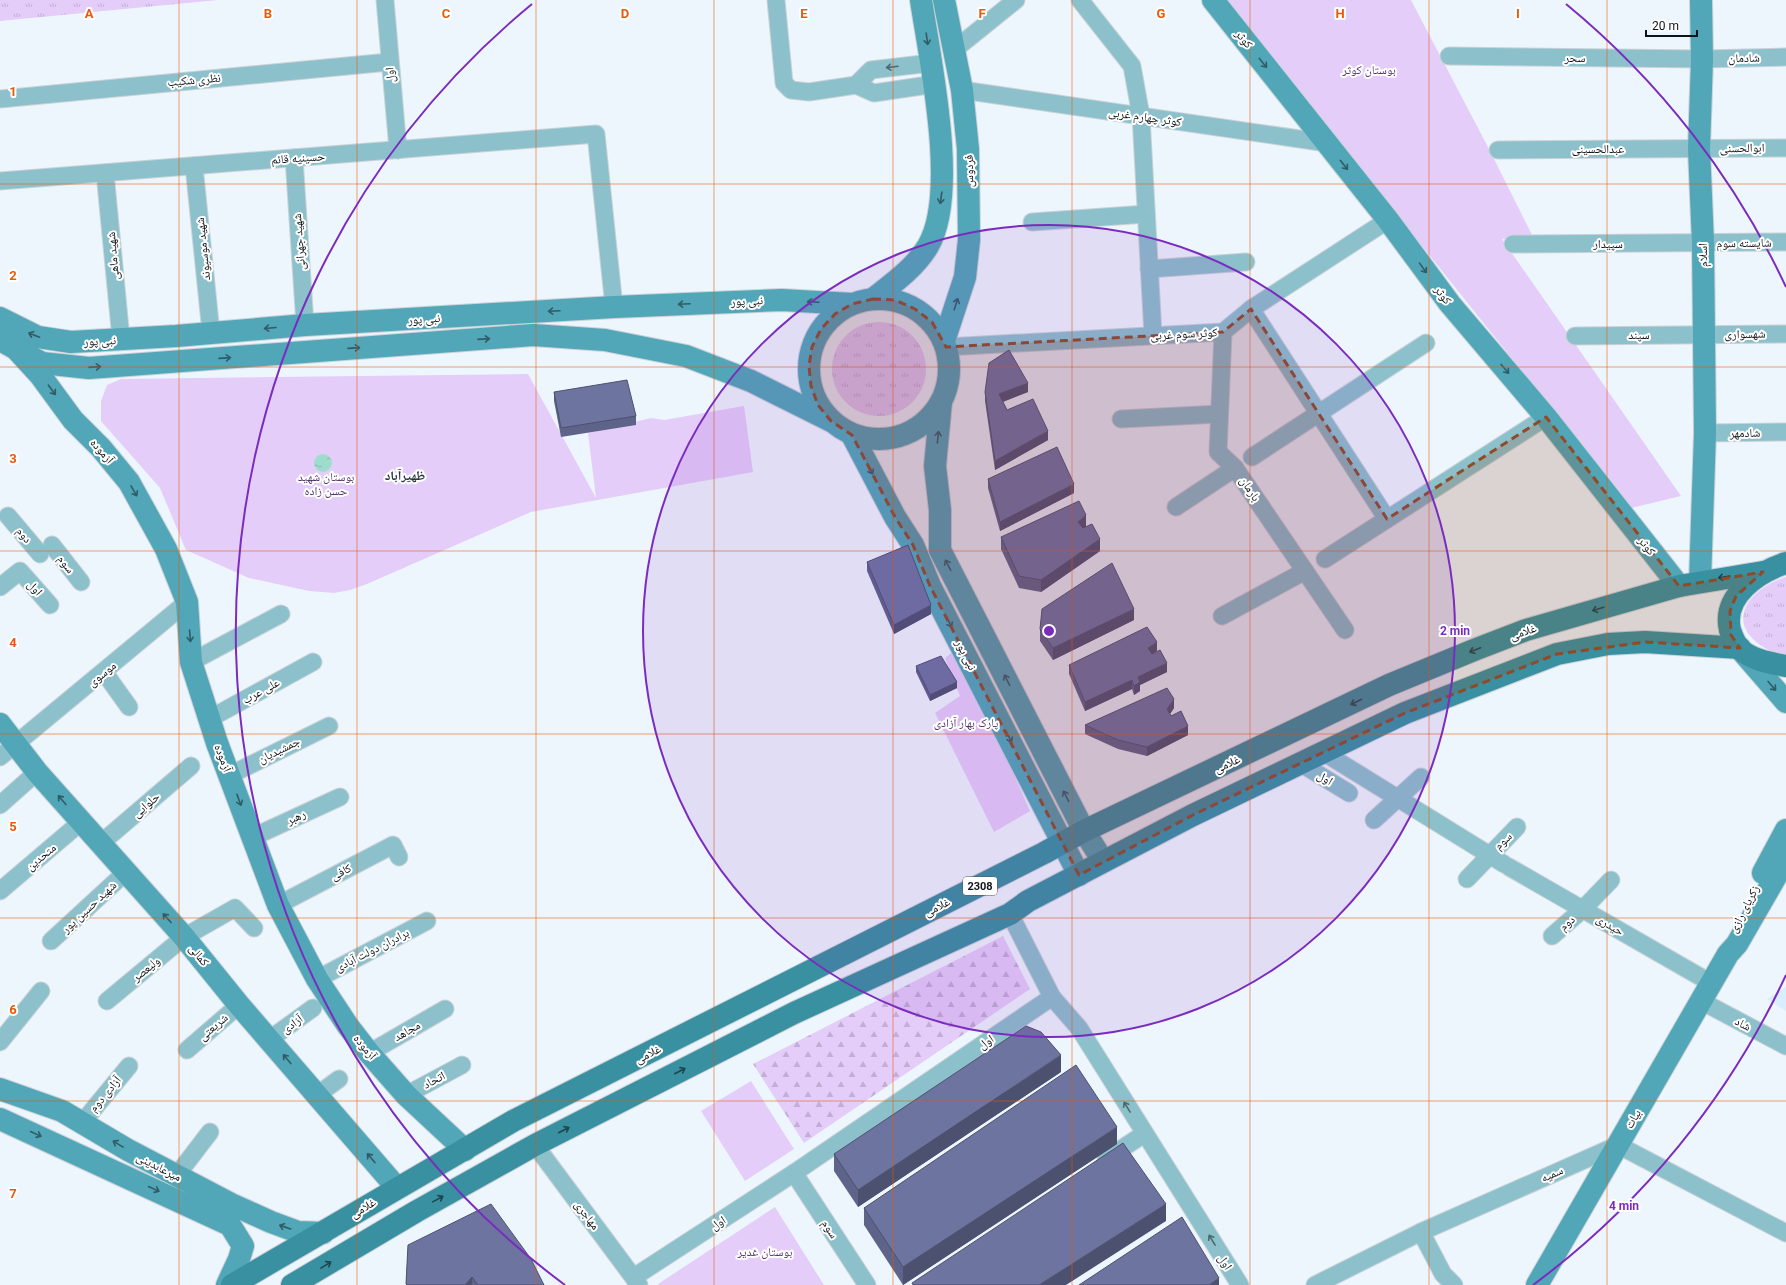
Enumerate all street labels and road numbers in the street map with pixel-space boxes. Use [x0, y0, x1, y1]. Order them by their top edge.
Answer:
street label: کوثر [1232, 26, 1256, 51]
street label: سحر [1564, 51, 1586, 65]
street label: شادمان [1728, 51, 1760, 65]
street label: اول [382, 66, 398, 84]
street label: نظری شکیب [167, 71, 221, 90]
street label: کوثر چهارم غربی [1107, 105, 1182, 130]
street label: ابوالحسنی [1719, 141, 1765, 156]
street label: عبدالحسینی [1572, 142, 1624, 156]
street label: حسینیه قائم [271, 149, 326, 168]
street label: فردوس [962, 155, 976, 187]
street label: شهید جهرانی [290, 213, 308, 271]
street label: شهید موسیوند [193, 217, 213, 281]
street label: شهید ماهی [104, 231, 122, 281]
street label: شایسته سوم [1716, 236, 1772, 251]
street label: سپیدار [1592, 237, 1623, 251]
street label: اسلام [1696, 243, 1711, 267]
street label: کوثر [1431, 282, 1454, 307]
street label: نبی پور [729, 293, 764, 309]
street label: نبی پور [406, 311, 441, 328]
street label: کوثر سوم غربی [1150, 325, 1218, 344]
street label: شهسواری [1724, 327, 1766, 341]
street label: سپند [1628, 328, 1650, 342]
street label: نبی پور [82, 333, 117, 349]
street label: شادمهر [1728, 426, 1761, 440]
street label: آزموده [87, 436, 117, 467]
street label: بارمان [1236, 474, 1263, 504]
street label: دوم [13, 524, 35, 546]
street label: کوثر [1635, 533, 1659, 558]
street label: سوم [54, 552, 78, 577]
street label: اول [25, 578, 45, 599]
street label: غلامی [1508, 621, 1538, 643]
street label: نبی پور [952, 637, 980, 673]
street label: موسوی [85, 658, 119, 690]
street label: علی عرب [240, 675, 282, 707]
street label: جمشیدیان [256, 734, 303, 766]
street label: آزموده [211, 742, 235, 775]
street label: غلامی [1212, 752, 1242, 776]
street label: اول [1315, 768, 1335, 788]
street label: حلوایی [130, 789, 163, 821]
street label: رهبر [283, 806, 308, 828]
street label: سوم [1491, 829, 1516, 853]
street label: متحدین [23, 841, 59, 874]
street label: کافی [328, 861, 354, 883]
road number: 2308 [963, 877, 997, 895]
street label: شهید حسین پور [58, 878, 119, 937]
street label: زکریای رازی [1726, 883, 1762, 935]
street label: غلامی [922, 895, 952, 919]
street label: دوم [1556, 912, 1578, 934]
street label: حیدری [1594, 912, 1627, 939]
street label: برادران دولت آبادی [333, 925, 411, 975]
street label: کمالی [186, 941, 212, 969]
street label: ولیعصر [129, 954, 163, 985]
street label: شریعتی [195, 1010, 231, 1044]
street label: آزادی [279, 1011, 306, 1036]
street label: شاد [1733, 1014, 1753, 1034]
street label: مجاهد [391, 1018, 423, 1044]
street label: آزموده [351, 1032, 380, 1063]
street label: اول [976, 1032, 996, 1052]
street label: غلامی [633, 1042, 663, 1066]
street label: اتحاد [421, 1068, 448, 1092]
street label: آزادی دوم [86, 1073, 125, 1115]
street label: بیات [1622, 1107, 1644, 1131]
street label: میرعابدینی [134, 1150, 184, 1185]
street label: سمیه [1539, 1163, 1565, 1185]
street label: غلامی [348, 1195, 378, 1221]
street label: مهاجری [571, 1198, 603, 1232]
street label: اول [708, 1213, 728, 1233]
street label: سوم [818, 1217, 841, 1242]
street label: اول [1215, 1252, 1235, 1272]

